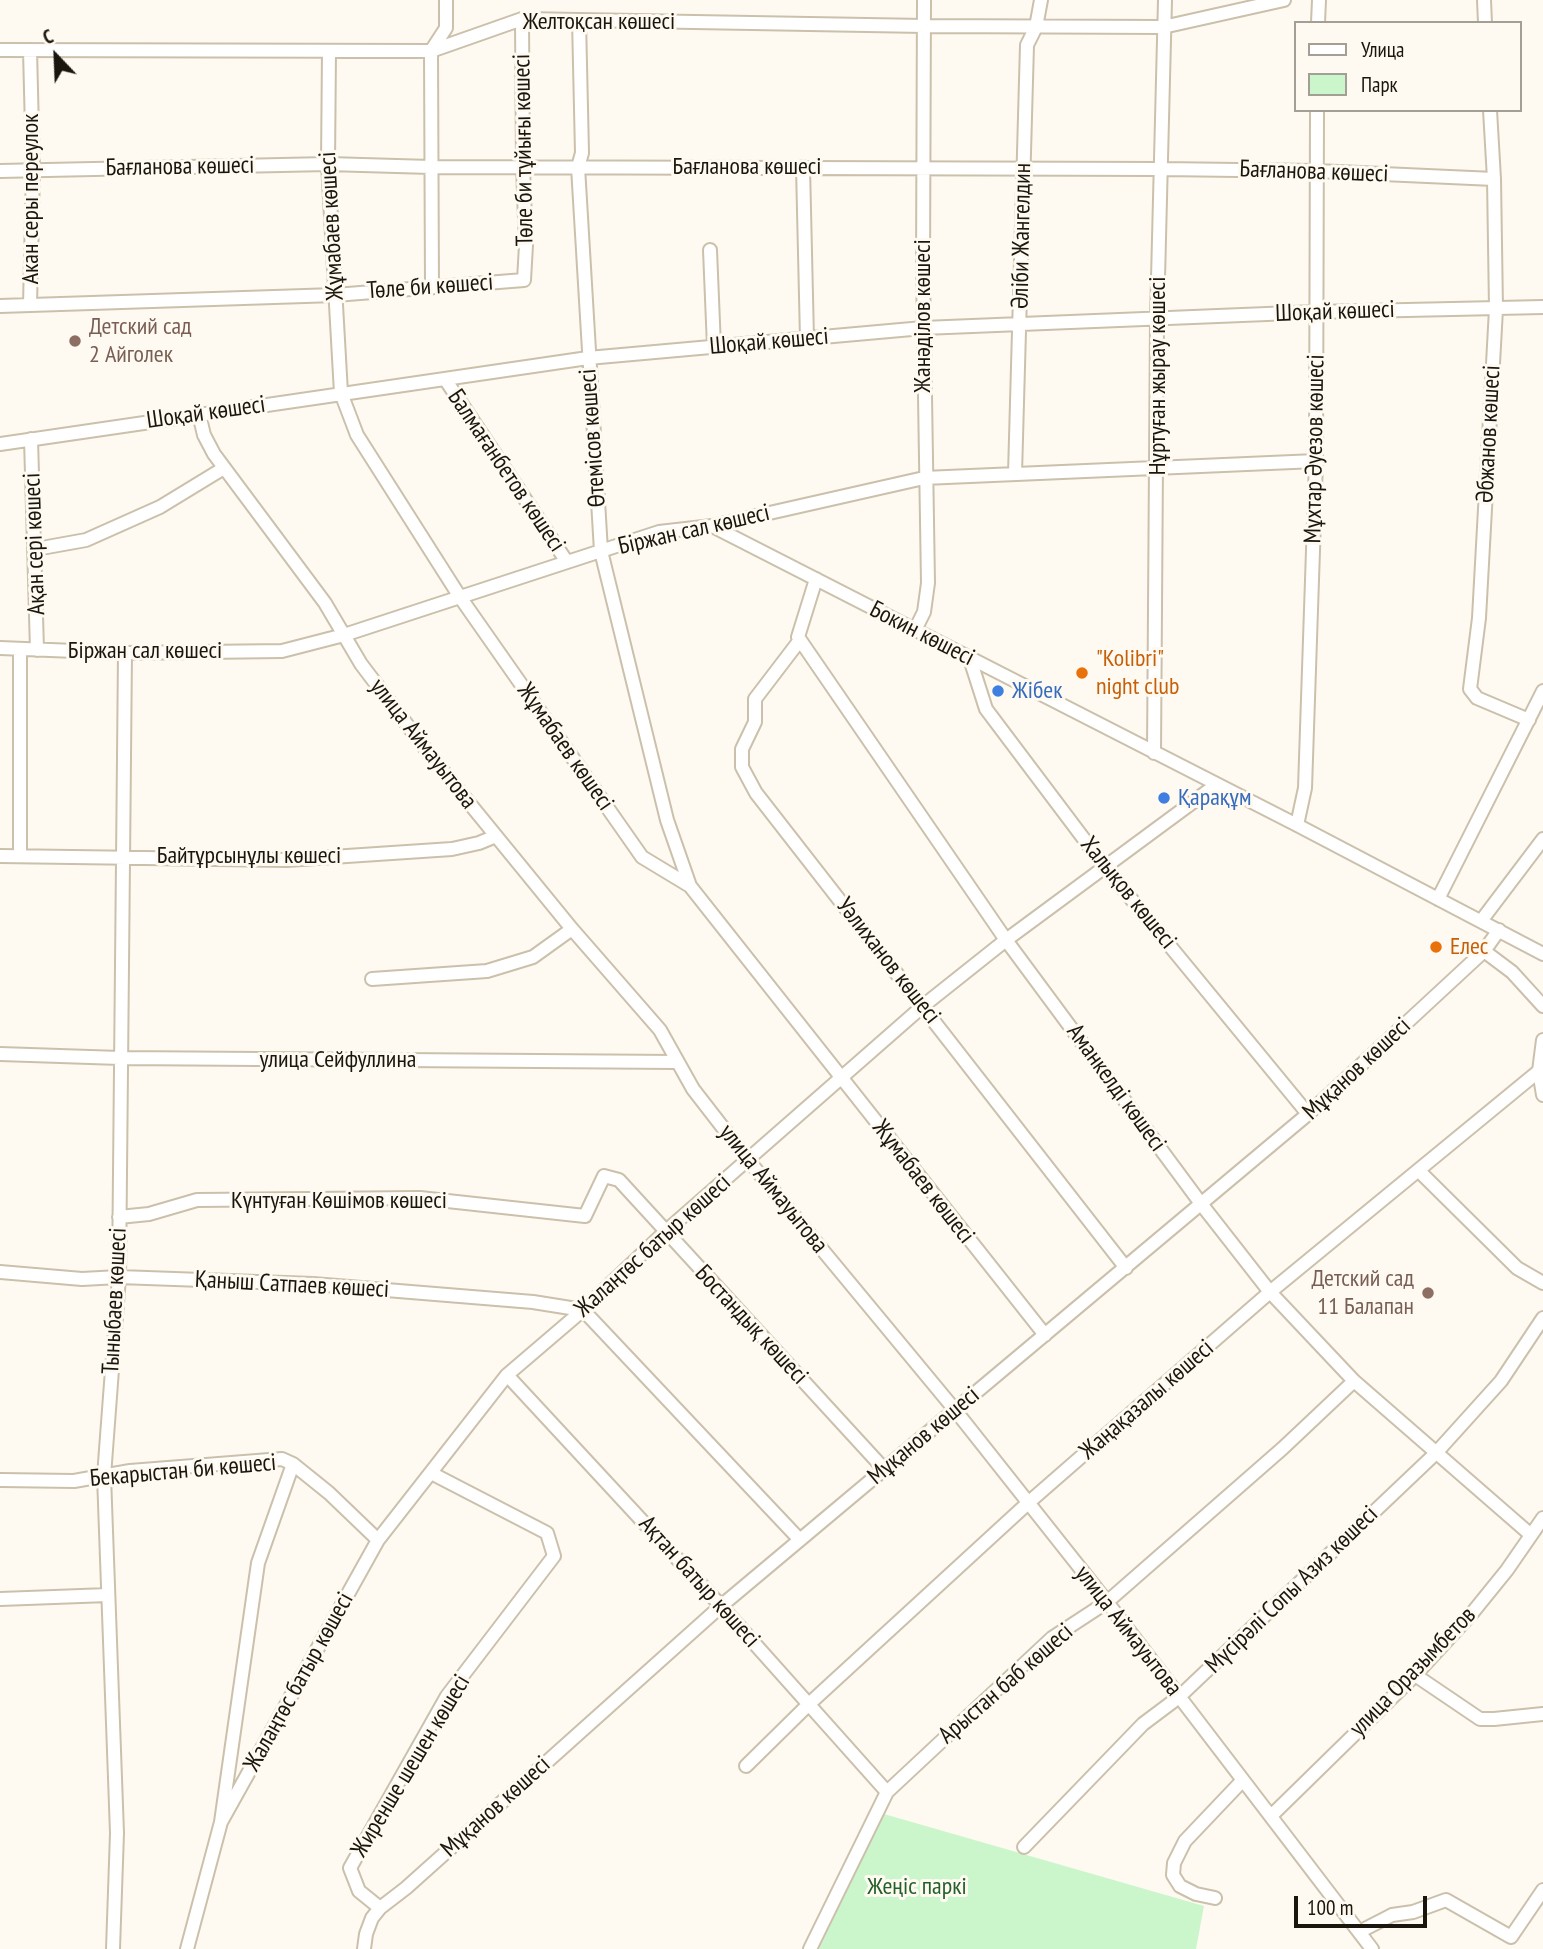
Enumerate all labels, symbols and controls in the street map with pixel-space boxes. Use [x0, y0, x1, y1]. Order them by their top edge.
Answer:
street label: Желтоқсан көшесі [523, 8, 675, 36]
north arrow [21, 21, 91, 91]
legend [1294, 21, 1522, 112]
text: С [39, 24, 56, 49]
text: Улица [1361, 36, 1404, 63]
street label: Төле би тұйығы көшесі [508, 54, 540, 246]
text: Парк [1361, 71, 1398, 98]
street label: Акан серы переулок [17, 114, 45, 284]
street label: Бағланова көшесі [105, 151, 255, 183]
street label: Жұмабаев көшесі [314, 151, 350, 301]
street label: Бағланова көшесі [673, 153, 821, 181]
street label: Бағланова көшесі [1239, 155, 1389, 189]
street label: Әліби Жангелдин [1006, 163, 1038, 309]
street label: Жанәділов көшесі [909, 239, 937, 393]
street label: Төле би көшесі [366, 268, 494, 306]
street label: Нұртуған жырау көшесі [1144, 277, 1172, 475]
street label: Шоқай көшесі [1275, 296, 1395, 328]
place label: Детский сад 2 Айголек [89, 313, 192, 369]
street label: Шоқай көшесі [708, 322, 830, 362]
marker: Детский сад 2 Айголек [67, 333, 83, 349]
street label: Мұхтар Әуезов көшесі [1299, 354, 1331, 544]
street label: Әбжанов көшесі [1471, 364, 1507, 504]
street label: Өтемісов көшесі [574, 368, 612, 508]
street label: Балмағанбетов көшесі [441, 384, 571, 558]
street label: Шоқай көшесі [145, 390, 267, 436]
street label: Ақан сері көшесі [18, 472, 52, 616]
street label: Біржан сал көшесі [616, 499, 772, 561]
street label: Бокин көшесі [865, 595, 979, 673]
street label: Біржан сал көшесі [68, 637, 222, 665]
place label: "Kolibri" night club [1096, 645, 1179, 701]
marker: "Kolibri" night club [1074, 665, 1090, 681]
street label: улица Аймауытова [363, 673, 483, 815]
place label: Жібек [1012, 677, 1062, 705]
street label: Жұмабаев көшесі [510, 678, 620, 816]
marker: Жібек [990, 683, 1006, 699]
place label: Қарақұм [1178, 784, 1252, 812]
marker: Қарақұм [1156, 790, 1172, 806]
street label: Халықов көшесі [1074, 831, 1182, 955]
street label: Байтұрсынұлы көшесі [157, 842, 341, 870]
street label: Уәлиханов көшесі [830, 892, 946, 1030]
place label: Елес [1450, 933, 1488, 961]
marker: Елес [1428, 939, 1444, 955]
street label: Мұқанов көшесі [1297, 1012, 1417, 1126]
street label: Аманкелді көшесі [1060, 1019, 1172, 1157]
street label: улица Сейфуллина [260, 1046, 416, 1074]
street label: Жұмабаев көшесі [866, 1114, 980, 1250]
street label: улица Аймауытова [712, 1119, 834, 1259]
street label: Жалаңтөс батыр көшесі [569, 1168, 737, 1324]
street label: Күнтуған Көшімов көшесі [231, 1187, 447, 1215]
street label: Тыныбаев көшесі [97, 1227, 133, 1375]
street label: Бостандық көшесі [688, 1259, 814, 1391]
place label: Детский сад 11 Балапан [1311, 1265, 1414, 1321]
street label: Қаныш Сатпаев көшесі [194, 1266, 390, 1304]
marker: Детский сад 11 Балапан [1420, 1285, 1436, 1301]
street label: Жаңақазалы көшесі [1074, 1334, 1220, 1466]
street label: Мұқанов көшесі [862, 1381, 986, 1491]
street label: Бекарыстан би көшесі [89, 1449, 277, 1493]
street label: Мүсірәлі Сопы Азиз көшесі [1200, 1500, 1384, 1680]
street label: Ақтан батыр көшесі [632, 1510, 766, 1654]
street label: улица Аймауытова [1068, 1560, 1188, 1702]
street label: Жалаңтөс батыр көшесі [238, 1588, 360, 1776]
street label: улица Оразымбетов [1344, 1601, 1482, 1743]
street label: Арыстан баб көшесі [933, 1618, 1079, 1750]
street label: Жиренше шешен көшесі [345, 1670, 477, 1862]
street label: Мұқанов көшесі [436, 1751, 556, 1863]
park label: Жеңіс паркі [867, 1873, 967, 1901]
scale bar [1298, 1882, 1431, 1926]
text: 100 m [1307, 1894, 1353, 1921]

